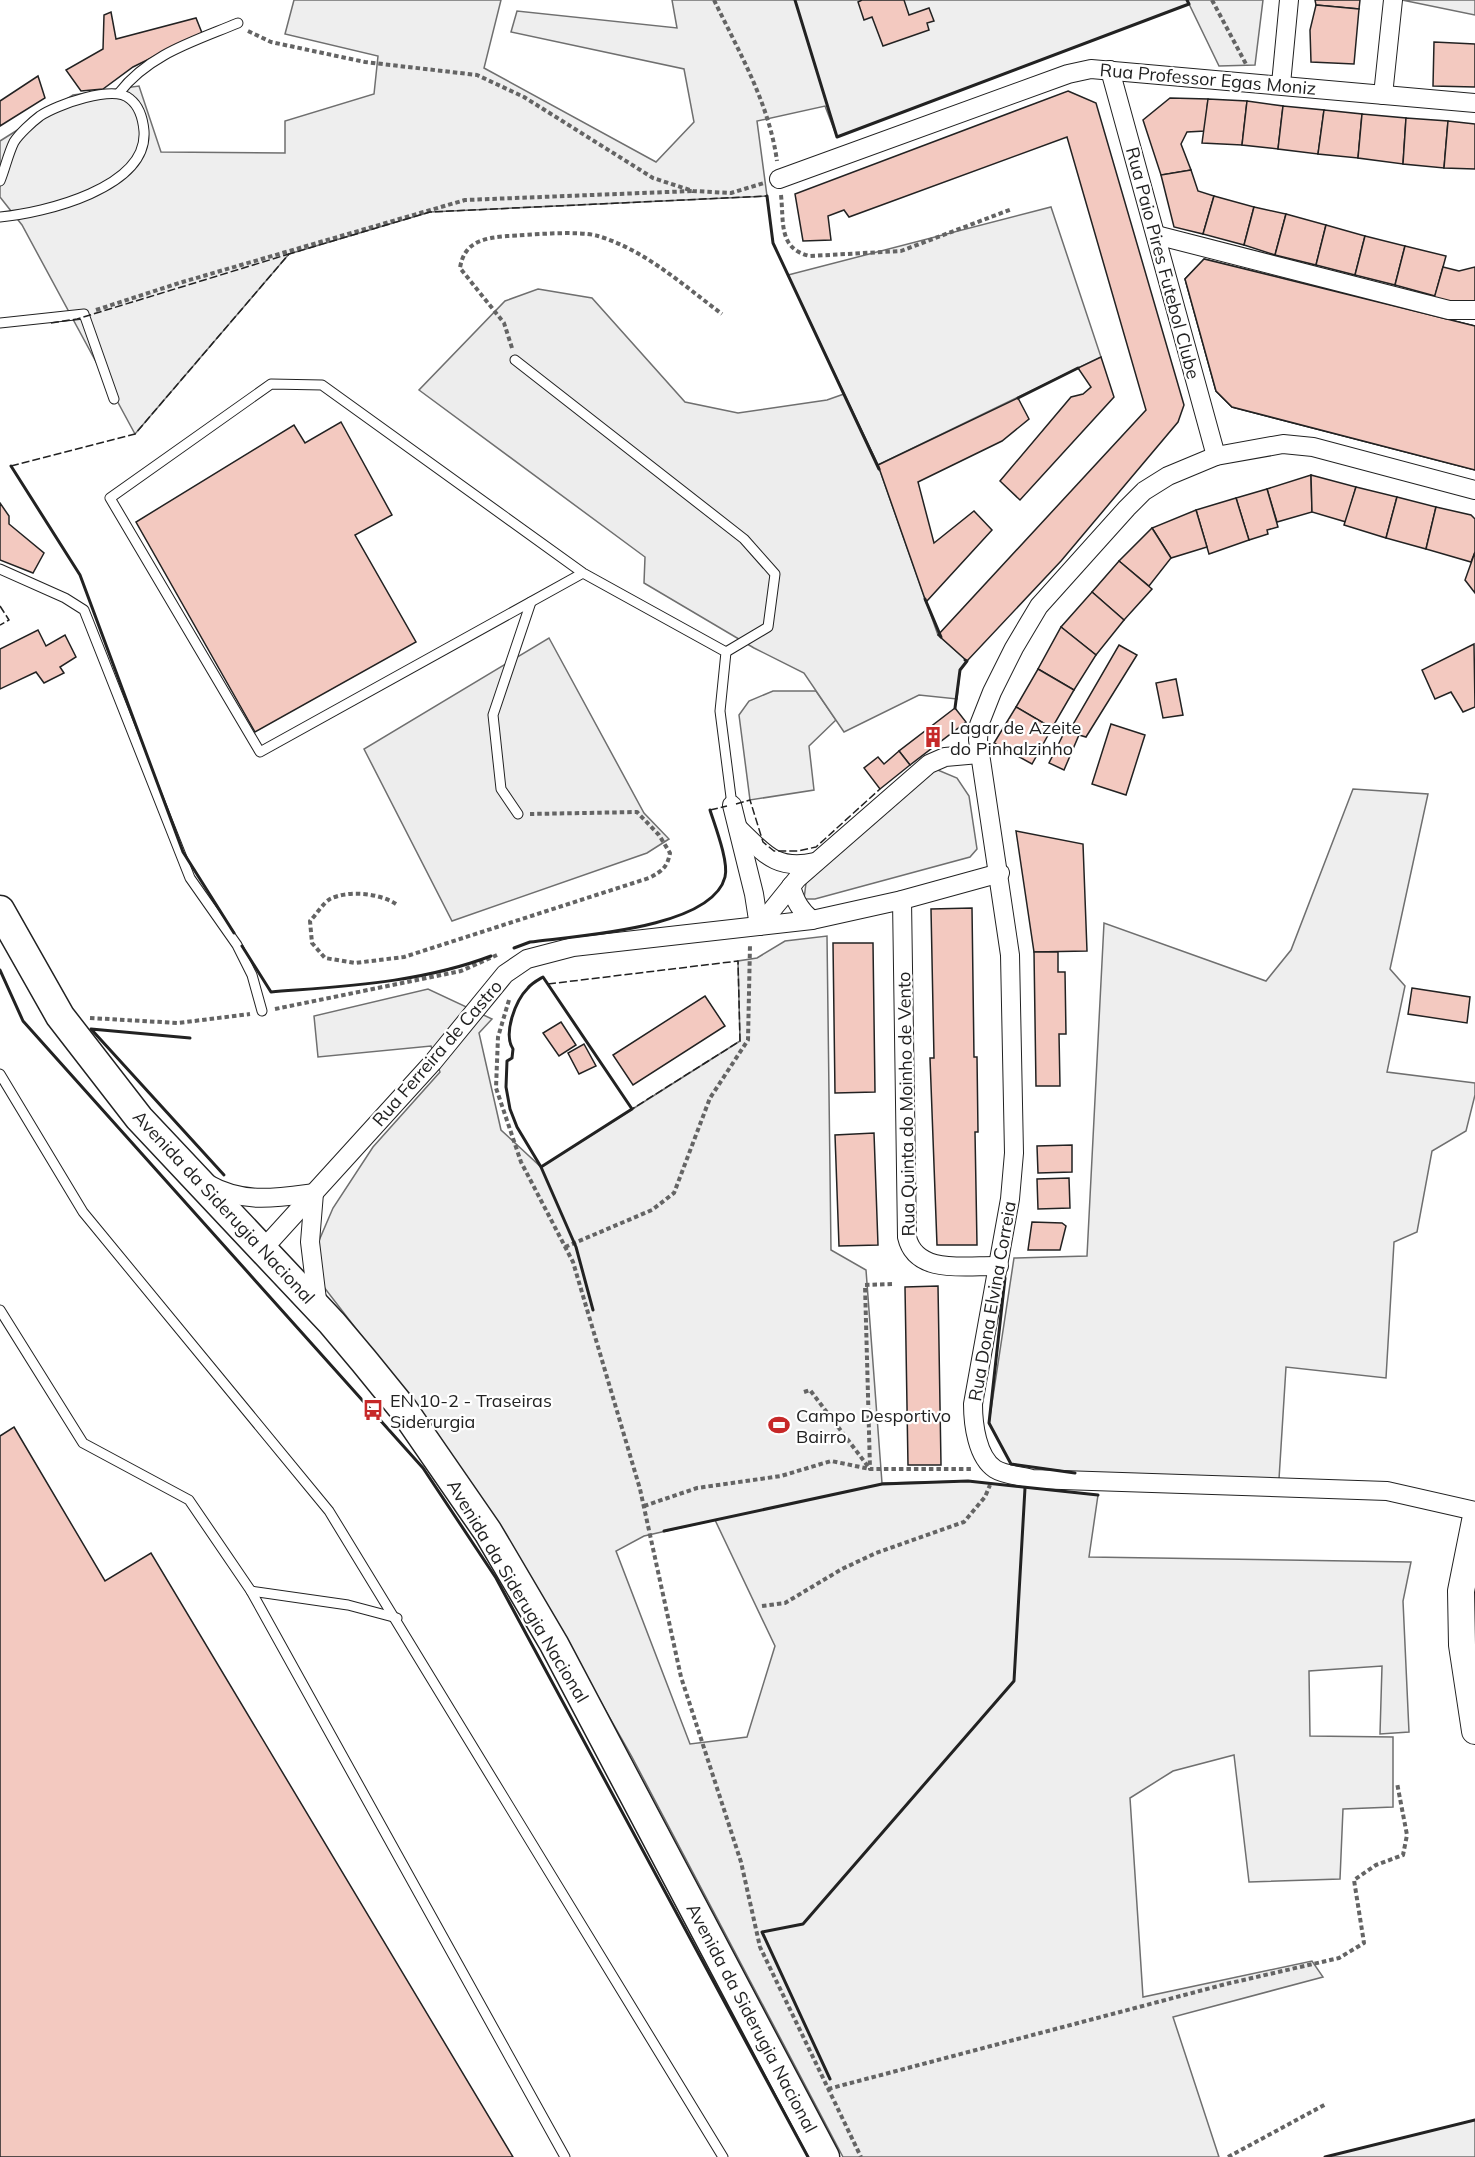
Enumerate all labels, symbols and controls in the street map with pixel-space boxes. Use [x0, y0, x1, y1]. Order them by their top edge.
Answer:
street label: Rua Professor Egas Moniz [1099, 58, 1317, 100]
street label: Rua Paio Pires Futebol Clube [1121, 144, 1205, 382]
place label: Lagar de Azeite do Pinhalzinho [950, 716, 1081, 760]
building icon: Lagar de Azeite do Pinhalzinho [921, 725, 945, 749]
street label: Rua Quinta do Moinho de Vento [892, 971, 920, 1237]
street label: Rua Ferreira de Castro [367, 975, 507, 1131]
street label: Avenida da Siderugia Nacional [128, 1105, 320, 1309]
street label: Rua Dona Elvina Correia [963, 1199, 1021, 1403]
place label: EN 10-2 - Traseiras Siderurgia [390, 1389, 552, 1433]
bus stop icon: EN 10-2 - Traseiras Siderurgia [361, 1398, 385, 1422]
place label: Campo Desportivo Bairro [796, 1404, 951, 1448]
sports icon: Campo Desportivo Bairro [767, 1413, 791, 1437]
street label: Avenida da Siderugia Nacional [442, 1475, 594, 1707]
street label: Avenida da Siderugia Nacional [682, 1899, 822, 2137]

